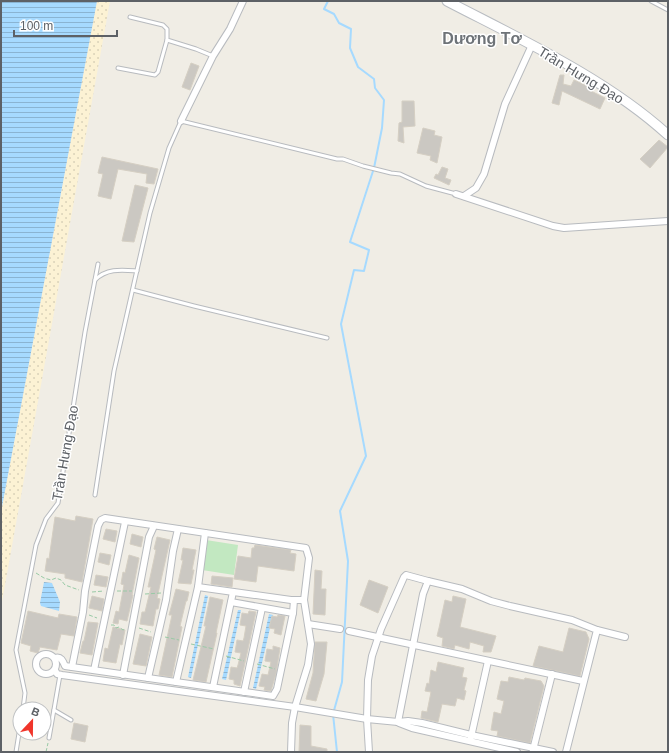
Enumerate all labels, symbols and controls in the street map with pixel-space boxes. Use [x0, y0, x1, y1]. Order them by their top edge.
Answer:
scale bar [14, 12, 117, 38]
text: 100 m [20, 19, 53, 33]
district label: Dương Tơ [442, 30, 522, 47]
street label: Trần Hưng Đạo [535, 43, 627, 107]
street label: Trần Hưng Đạo [49, 404, 81, 502]
north arrow [12, 701, 52, 741]
text: B [30, 705, 42, 719]

